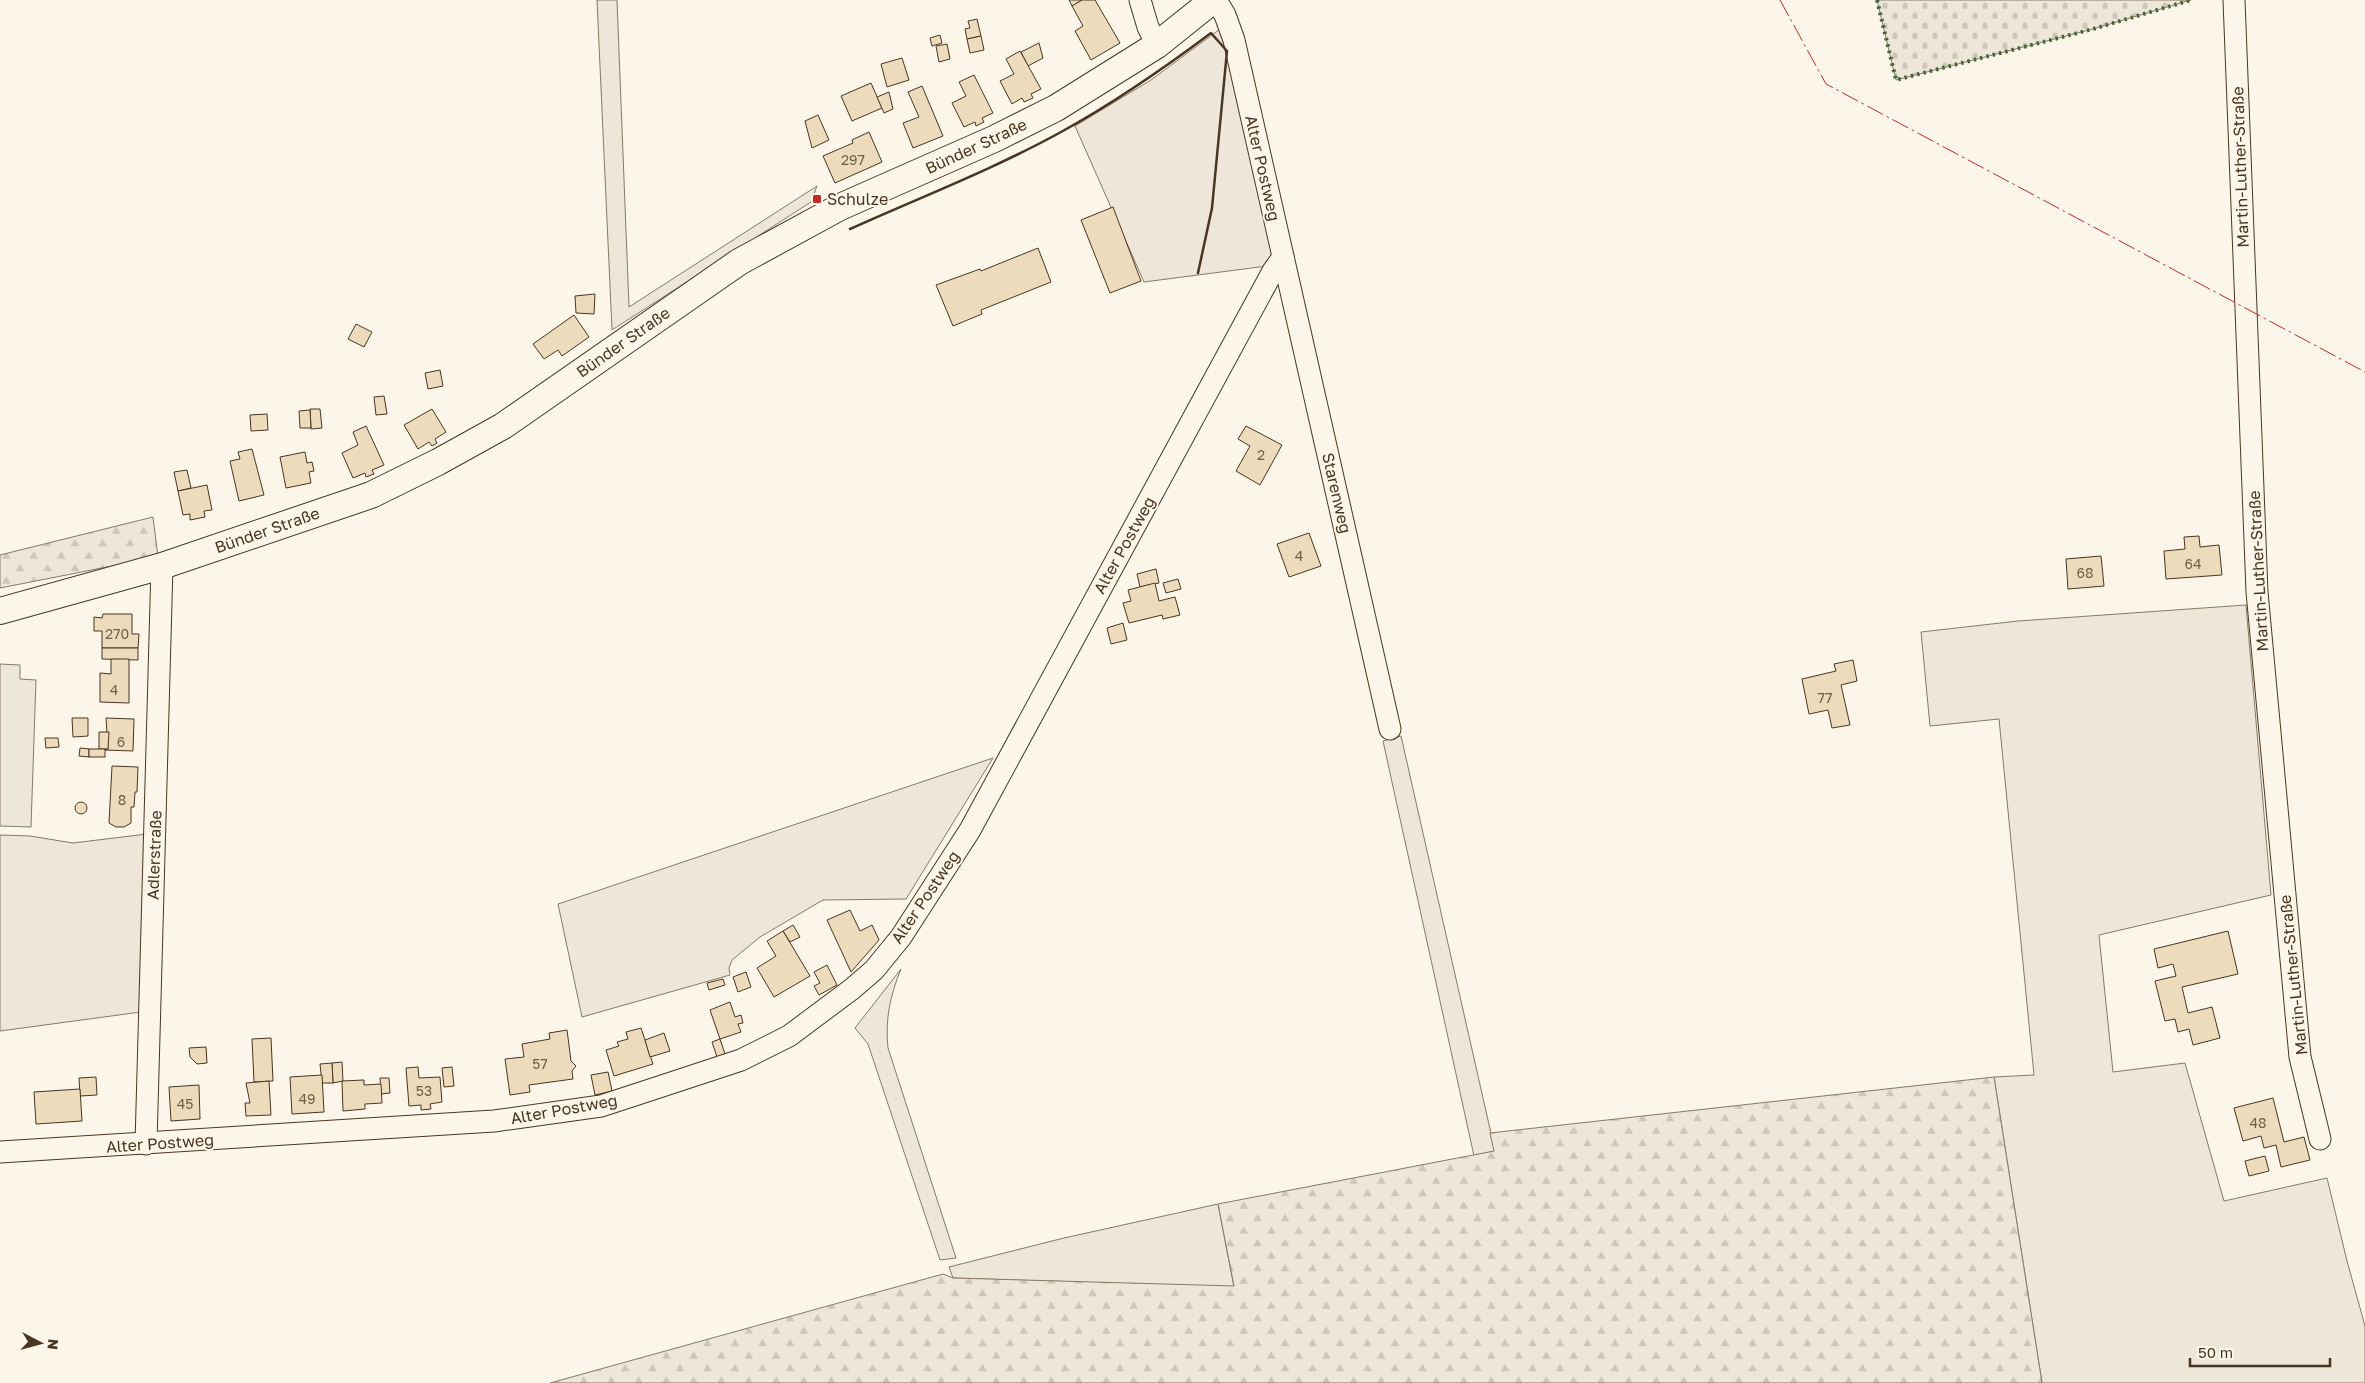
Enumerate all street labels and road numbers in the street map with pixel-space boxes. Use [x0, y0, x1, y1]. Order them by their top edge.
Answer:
street label: Martin-Luther-Straße [2227, 86, 2253, 248]
street label: Alter Postweg [1241, 113, 1285, 223]
street label: Bünder Straße [922, 114, 1030, 178]
street label: Bünder Straße [572, 302, 674, 382]
street label: Starenweg [1318, 451, 1356, 535]
street label: Martin-Luther-Straße [2244, 490, 2272, 652]
street label: Alter Postweg [1089, 493, 1159, 597]
street label: Bünder Straße [212, 503, 322, 557]
street label: Adlerstraße [142, 810, 166, 900]
street label: Alter Postweg [887, 847, 963, 947]
street label: Martin-Luther-Straße [2275, 894, 2311, 1056]
street label: Alter Postweg [509, 1090, 619, 1128]
street label: Alter Postweg [105, 1129, 215, 1157]

